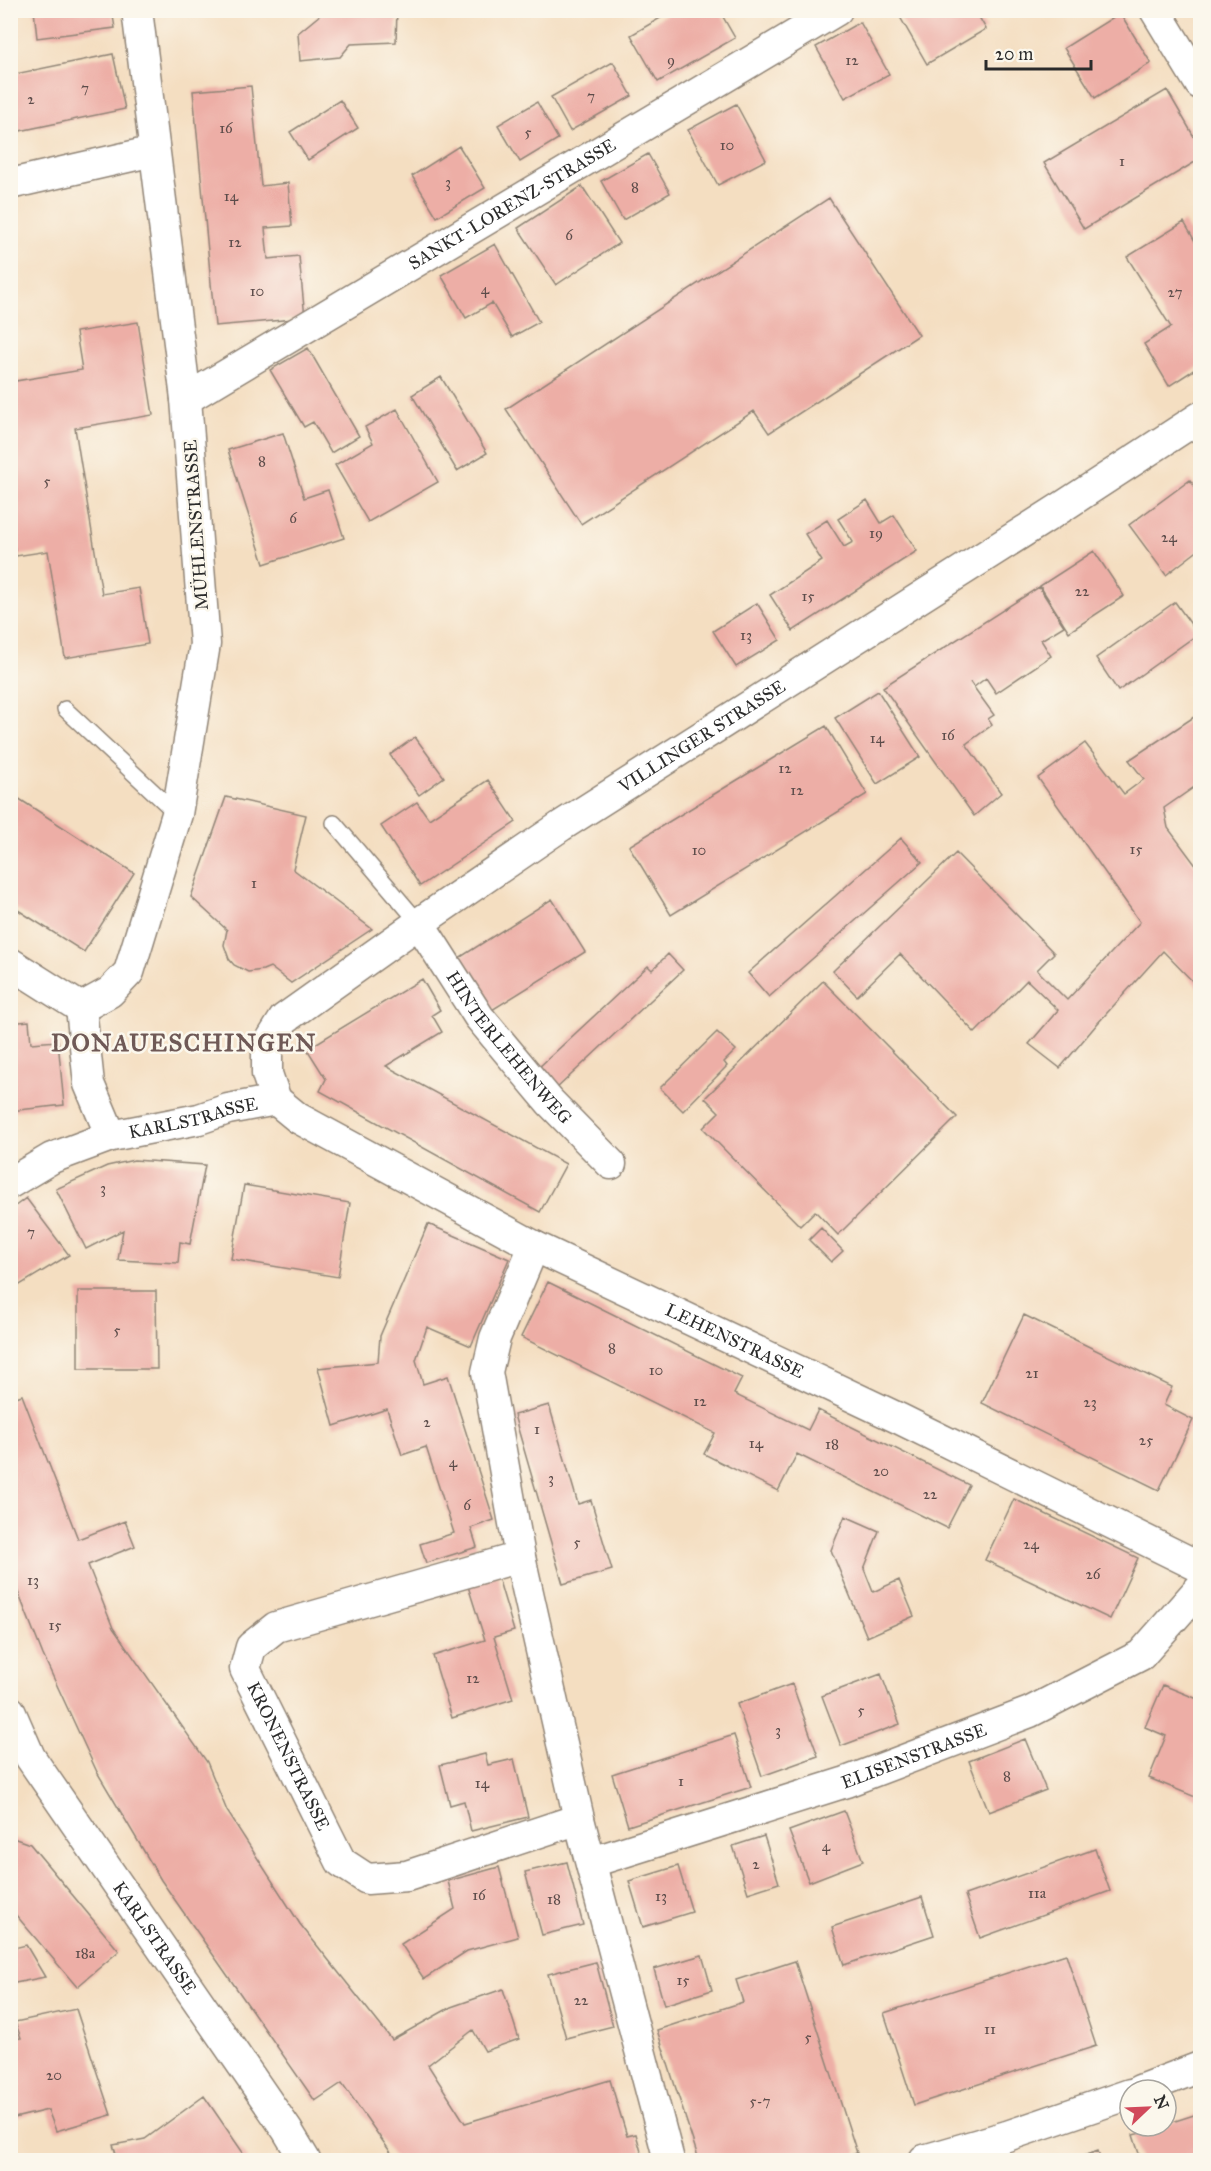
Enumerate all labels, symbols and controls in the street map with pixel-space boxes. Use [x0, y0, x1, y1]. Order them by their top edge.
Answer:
scale bar [986, 33, 1091, 71]
text: 20 m [995, 43, 1033, 65]
house number: 9 [667, 51, 675, 69]
house number: 12 [845, 51, 859, 69]
house number: 7 [81, 79, 89, 97]
house number: 7 [587, 87, 595, 105]
house number: 2 [27, 90, 35, 108]
house number: 16 [219, 119, 234, 137]
house number: 5 [525, 123, 532, 141]
street label: SANKT-LORENZ-STRASSE [405, 134, 620, 274]
house number: 10 [720, 136, 734, 154]
house number: 1 [1119, 152, 1125, 170]
house number: 3 [445, 173, 451, 191]
house number: 8 [631, 178, 639, 196]
house number: 14 [224, 187, 239, 205]
house number: 6 [565, 226, 574, 244]
house number: 12 [228, 233, 242, 251]
house number: 4 [481, 280, 490, 298]
house number: 10 [250, 282, 264, 300]
house number: 27 [1168, 283, 1183, 301]
street label: MÜHLENSTRASSE [178, 439, 213, 611]
house number: 8 [258, 452, 266, 470]
house number: 5 [44, 472, 51, 490]
house number: 6 [289, 509, 298, 527]
house number: 19 [869, 524, 883, 542]
house number: 24 [1161, 528, 1178, 546]
house number: 22 [1075, 582, 1090, 600]
house number: 15 [802, 587, 814, 605]
house number: 13 [740, 626, 752, 644]
street label: VILLINGER STRASSE [614, 675, 789, 798]
house number: 16 [941, 726, 956, 744]
house number: 14 [870, 729, 885, 747]
house number: 12 [778, 759, 792, 777]
house number: 12 [790, 781, 804, 799]
house number: 15 [1130, 840, 1142, 858]
house number: 10 [692, 841, 706, 859]
house number: 1 [251, 874, 257, 892]
street label: HINTERLEHENWEG [442, 967, 576, 1129]
district label: DONAUESCHINGEN [51, 1028, 317, 1058]
street label: KARLSTRASSE [127, 1093, 259, 1143]
house number: 3 [100, 1179, 106, 1197]
house number: 7 [27, 1223, 35, 1241]
street label: LEHENSTRASSE [662, 1299, 808, 1383]
house number: 5 [114, 1321, 121, 1339]
house number: 8 [608, 1339, 616, 1357]
house number: 10 [649, 1361, 663, 1379]
house number: 21 [1025, 1364, 1039, 1382]
house number: 12 [693, 1392, 707, 1410]
house number: 23 [1083, 1393, 1097, 1411]
house number: 2 [423, 1413, 431, 1431]
house number: 1 [534, 1420, 540, 1438]
house number: 25 [1139, 1431, 1153, 1449]
house number: 14 [749, 1434, 764, 1452]
house number: 18 [825, 1435, 839, 1453]
house number: 4 [449, 1453, 458, 1471]
house number: 20 [873, 1462, 889, 1480]
house number: 3 [548, 1469, 554, 1487]
house number: 22 [923, 1485, 938, 1503]
house number: 6 [463, 1496, 472, 1514]
house number: 5 [574, 1533, 581, 1551]
house number: 24 [1023, 1535, 1040, 1553]
house number: 26 [1085, 1565, 1102, 1583]
house number: 13 [27, 1571, 39, 1589]
house number: 15 [49, 1616, 61, 1634]
house number: 12 [466, 1669, 480, 1687]
street label: KRONENSTRASSE [242, 1678, 335, 1834]
house number: 5 [858, 1701, 865, 1719]
street label: ELISENSTRASSE [838, 1719, 990, 1794]
house number: 3 [775, 1721, 781, 1739]
house number: 8 [1003, 1767, 1011, 1785]
house number: 1 [678, 1772, 684, 1790]
house number: 14 [475, 1774, 490, 1792]
house number: 4 [822, 1837, 831, 1855]
house number: 2 [752, 1855, 760, 1873]
street label: KARLSTRASSE [108, 1877, 201, 1999]
house number: 11a [1028, 1884, 1047, 1902]
house number: 16 [472, 1886, 487, 1904]
house number: 13 [655, 1887, 667, 1905]
house number: 18 [547, 1890, 561, 1908]
house number: 18a [75, 1944, 96, 1962]
house number: 15 [677, 1971, 689, 1989]
house number: 22 [574, 1991, 589, 2009]
house number: 11 [984, 2020, 996, 2038]
house number: 5 [805, 2028, 812, 2046]
house number: 20 [46, 2066, 62, 2084]
north arrow [1118, 2078, 1178, 2138]
house number: 5-7 [749, 2092, 771, 2110]
text: N [1150, 2092, 1173, 2113]

